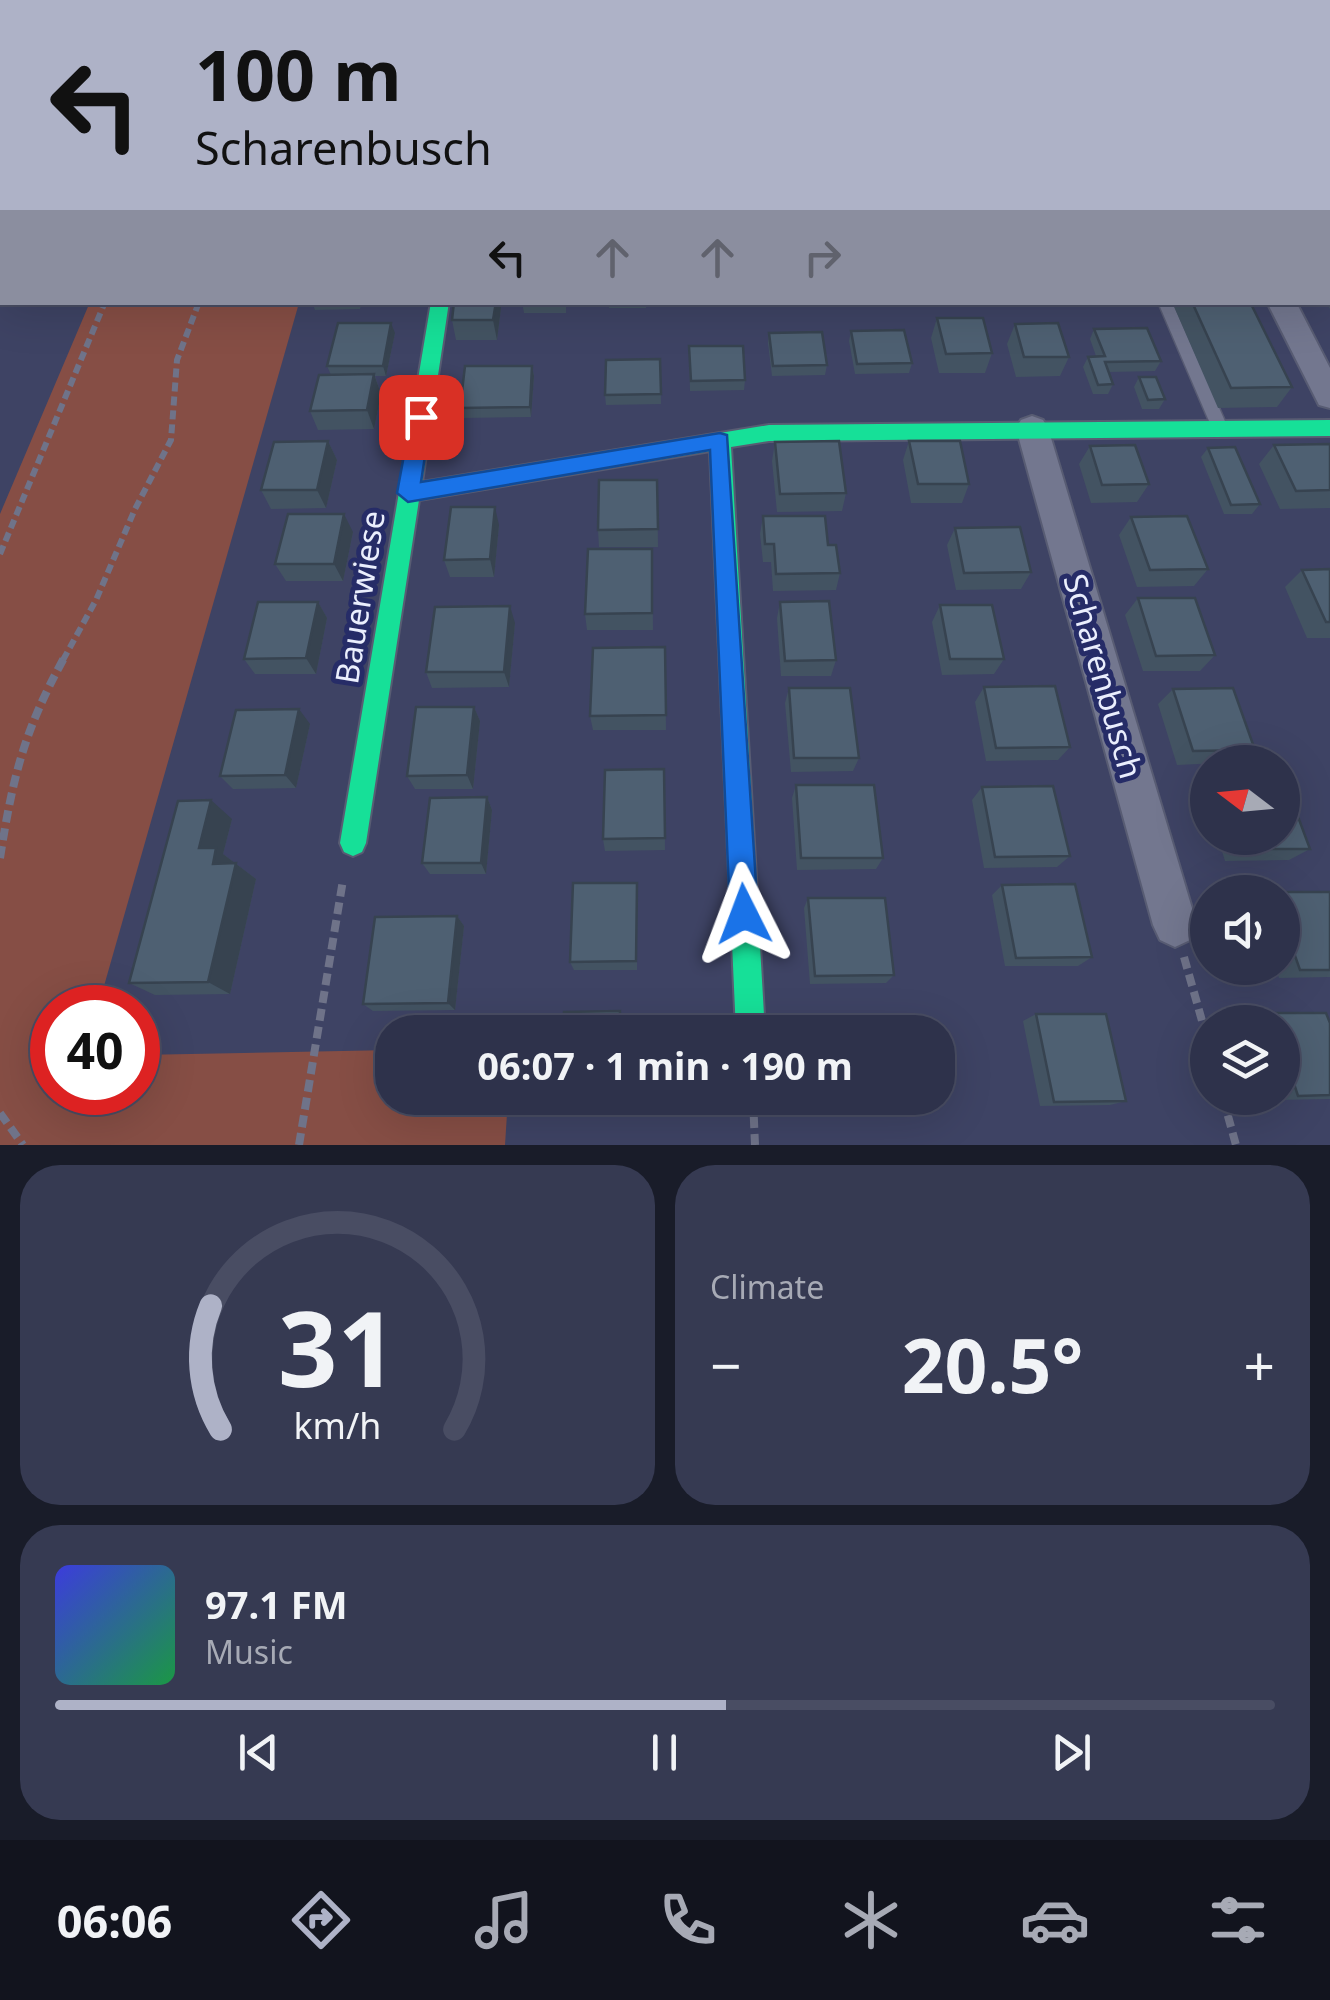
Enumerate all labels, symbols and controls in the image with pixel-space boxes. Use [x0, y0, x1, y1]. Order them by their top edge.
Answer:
text: 100 m [195, 26, 402, 122]
icon: left [30, 40, 160, 170]
text: Scharenbusch [195, 117, 492, 178]
icon: left [480, 230, 535, 285]
icon: ahead [585, 230, 640, 285]
icon: ahead [690, 230, 745, 285]
icon: right [795, 230, 850, 285]
pin [379, 375, 464, 460]
icon: arrive [394, 390, 449, 445]
street label: Bauerwiese [324, 507, 394, 687]
street label: Scharenbusch [1054, 569, 1154, 783]
north arrow [1190, 745, 1300, 855]
map controls [1190, 745, 1300, 1115]
position arrow [692, 862, 796, 966]
button: sound [1190, 875, 1300, 985]
speed limit sign: 40 [30, 985, 160, 1115]
button: layers [1190, 1005, 1300, 1115]
text: 06:07 · 1 min · 190 m [477, 1039, 853, 1091]
text: Climate [710, 1265, 824, 1308]
text: 31 [278, 1276, 397, 1417]
text: 20.5° [902, 1313, 1083, 1415]
text: − [710, 1327, 741, 1402]
text: + [1244, 1327, 1275, 1402]
text: km/h [294, 1401, 381, 1449]
text: 97.1 FM [205, 1578, 347, 1630]
text: Music [205, 1630, 293, 1673]
icon: previous [231, 1725, 286, 1780]
icon: pause [637, 1725, 692, 1780]
icon: next [1044, 1725, 1099, 1780]
icon: directions [286, 1885, 356, 1955]
icon: music [469, 1885, 539, 1955]
icon: phone [653, 1885, 723, 1955]
icon: climate [836, 1885, 906, 1955]
icon: car [1020, 1885, 1090, 1955]
icon: filters [1203, 1885, 1273, 1955]
text: 06:06 [57, 1890, 172, 1951]

